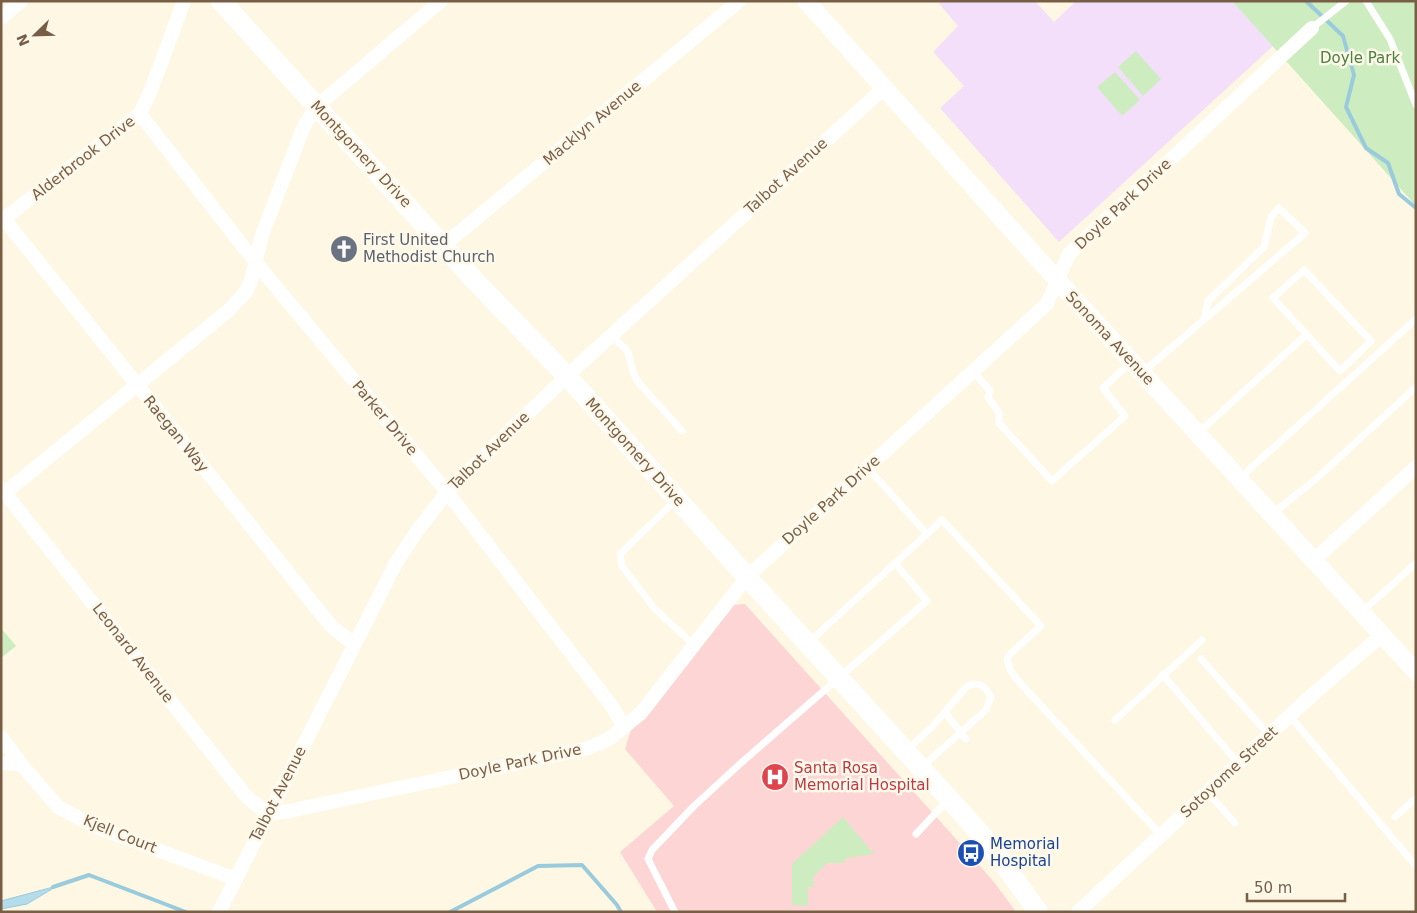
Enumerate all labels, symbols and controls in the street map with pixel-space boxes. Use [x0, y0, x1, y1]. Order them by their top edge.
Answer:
north arrow [10, 10, 60, 60]
text: N [13, 32, 33, 49]
park label: Doyle Park [1320, 49, 1400, 67]
street label: Macklyn Avenue [539, 77, 645, 169]
street label: Montgomery Drive [307, 97, 415, 211]
street label: Alderbrook Drive [28, 112, 138, 204]
street label: Talbot Avenue [740, 134, 831, 219]
street label: Doyle Park Drive [1071, 155, 1175, 253]
place label: First United Methodist Church [363, 231, 495, 266]
church icon: First United Methodist Church [329, 234, 359, 264]
street label: Sonoma Avenue [1062, 287, 1158, 389]
street label: Parker Drive [349, 377, 421, 459]
street label: Raegan Way [140, 392, 212, 476]
street label: Montgomery Drive [582, 394, 688, 510]
street label: Talbot Avenue [444, 408, 533, 495]
street label: Doyle Park Drive [779, 452, 883, 548]
street label: Leonard Avenue [89, 600, 177, 706]
street label: Sotoyome Street [1177, 722, 1281, 822]
street label: Doyle Park Drive [457, 740, 583, 784]
street label: Talbot Avenue [246, 743, 310, 846]
place label: Santa Rosa Memorial Hospital [794, 759, 930, 794]
hospital icon: Santa Rosa Memorial Hospital [760, 762, 790, 792]
street label: Kjell Court [81, 811, 159, 857]
place label: Memorial Hospital [990, 835, 1060, 870]
bus stop icon: Memorial Hospital [956, 838, 986, 868]
scale bar [1247, 870, 1344, 902]
text: 50 m [1254, 879, 1292, 897]

